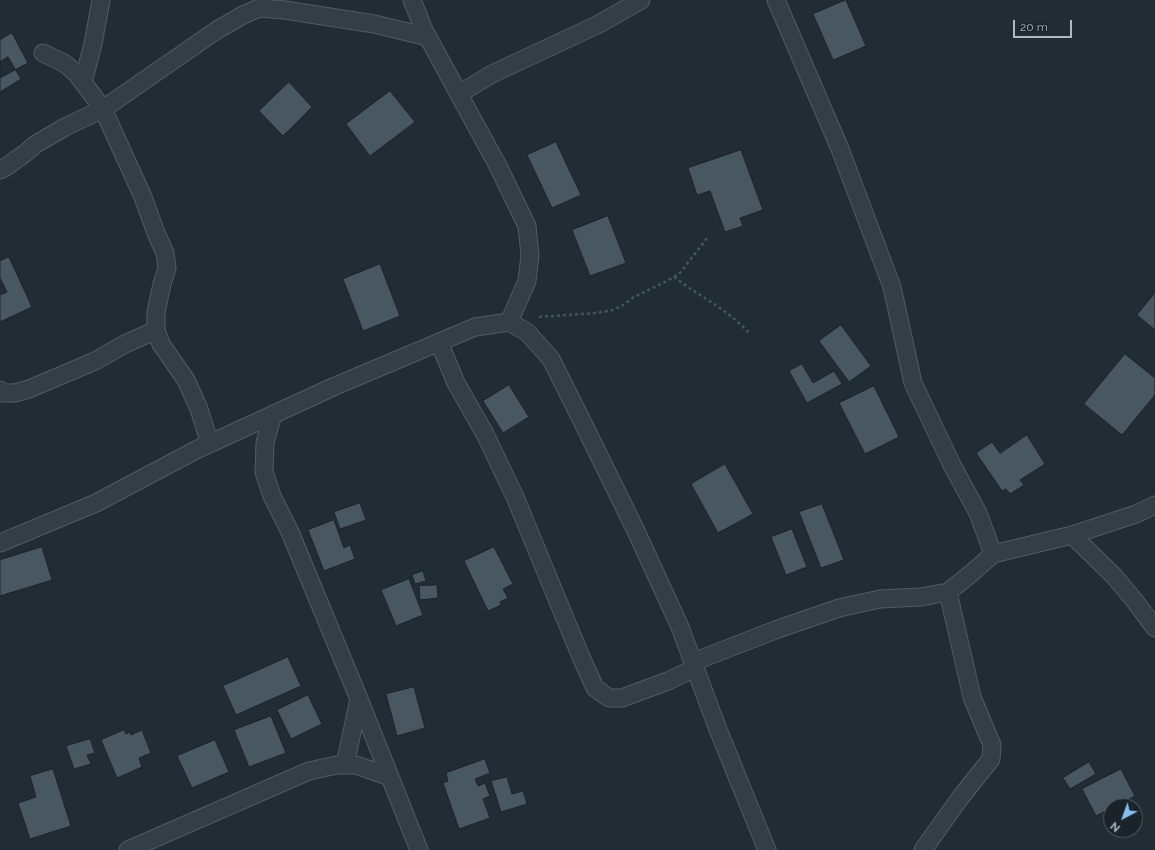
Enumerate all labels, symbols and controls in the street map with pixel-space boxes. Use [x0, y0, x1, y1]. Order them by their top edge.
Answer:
scale bar [1015, 12, 1074, 38]
text: 20 m [1020, 20, 1048, 34]
north arrow [1103, 798, 1143, 838]
text: N [1108, 819, 1123, 834]

